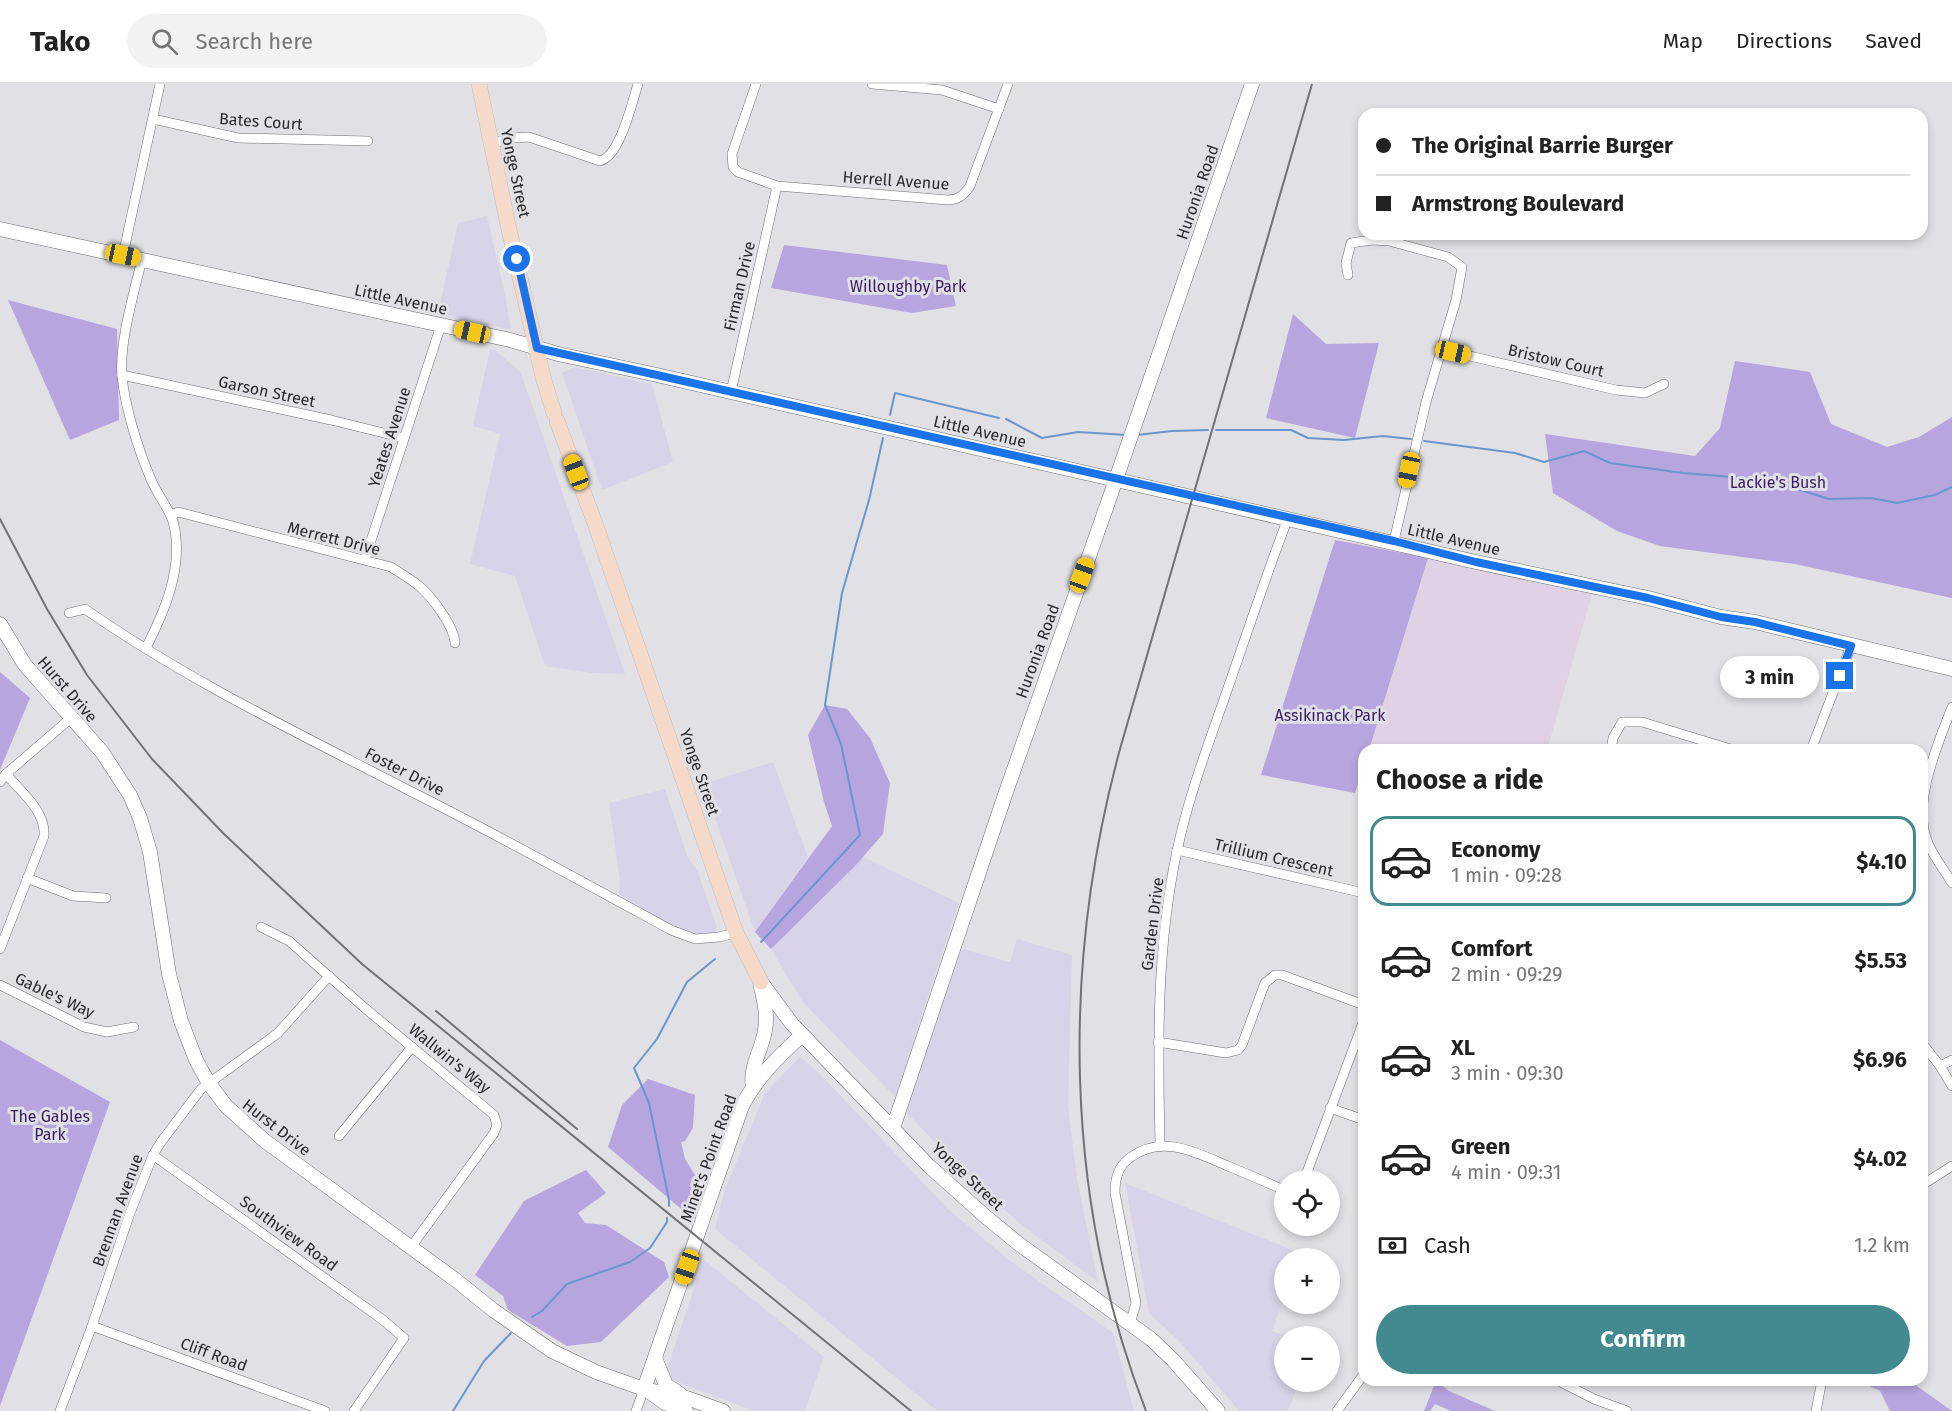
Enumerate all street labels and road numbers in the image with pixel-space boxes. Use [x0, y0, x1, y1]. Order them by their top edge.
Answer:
street label: Bates Court [219, 109, 304, 134]
street label: Yonge Street [497, 127, 534, 220]
street label: Huronia Road [1172, 142, 1223, 242]
street label: Herrell Avenue [842, 167, 950, 194]
street label: Firman Drive [720, 239, 759, 333]
street label: Little Avenue [353, 280, 449, 319]
street label: Bristow Court [1506, 340, 1606, 381]
street label: Garson Street [217, 372, 317, 411]
street label: Yeates Avenue [364, 385, 415, 490]
street label: Little Avenue [932, 412, 1028, 451]
street label: Merrett Drive [285, 518, 382, 559]
street label: Little Avenue [1406, 520, 1502, 559]
street label: Huronia Road [1012, 601, 1063, 701]
street label: Hurst Drive [34, 652, 101, 726]
street label: Yonge Street [676, 726, 723, 818]
street label: Foster Drive [362, 743, 448, 800]
street label: Trillium Crescent [1213, 835, 1335, 880]
street label: Garden Drive [1137, 876, 1168, 972]
street label: Gable's Way [12, 969, 98, 1022]
street label: Wallwin's Way [405, 1020, 495, 1097]
street label: Minet's Point Road [677, 1092, 740, 1225]
street label: Hurst Drive [239, 1095, 315, 1160]
street label: Yonge Street [928, 1138, 1008, 1214]
street label: Brennan Avenue [88, 1151, 147, 1269]
street label: Southview Road [236, 1192, 341, 1275]
street label: Cliff Road [178, 1334, 250, 1375]

